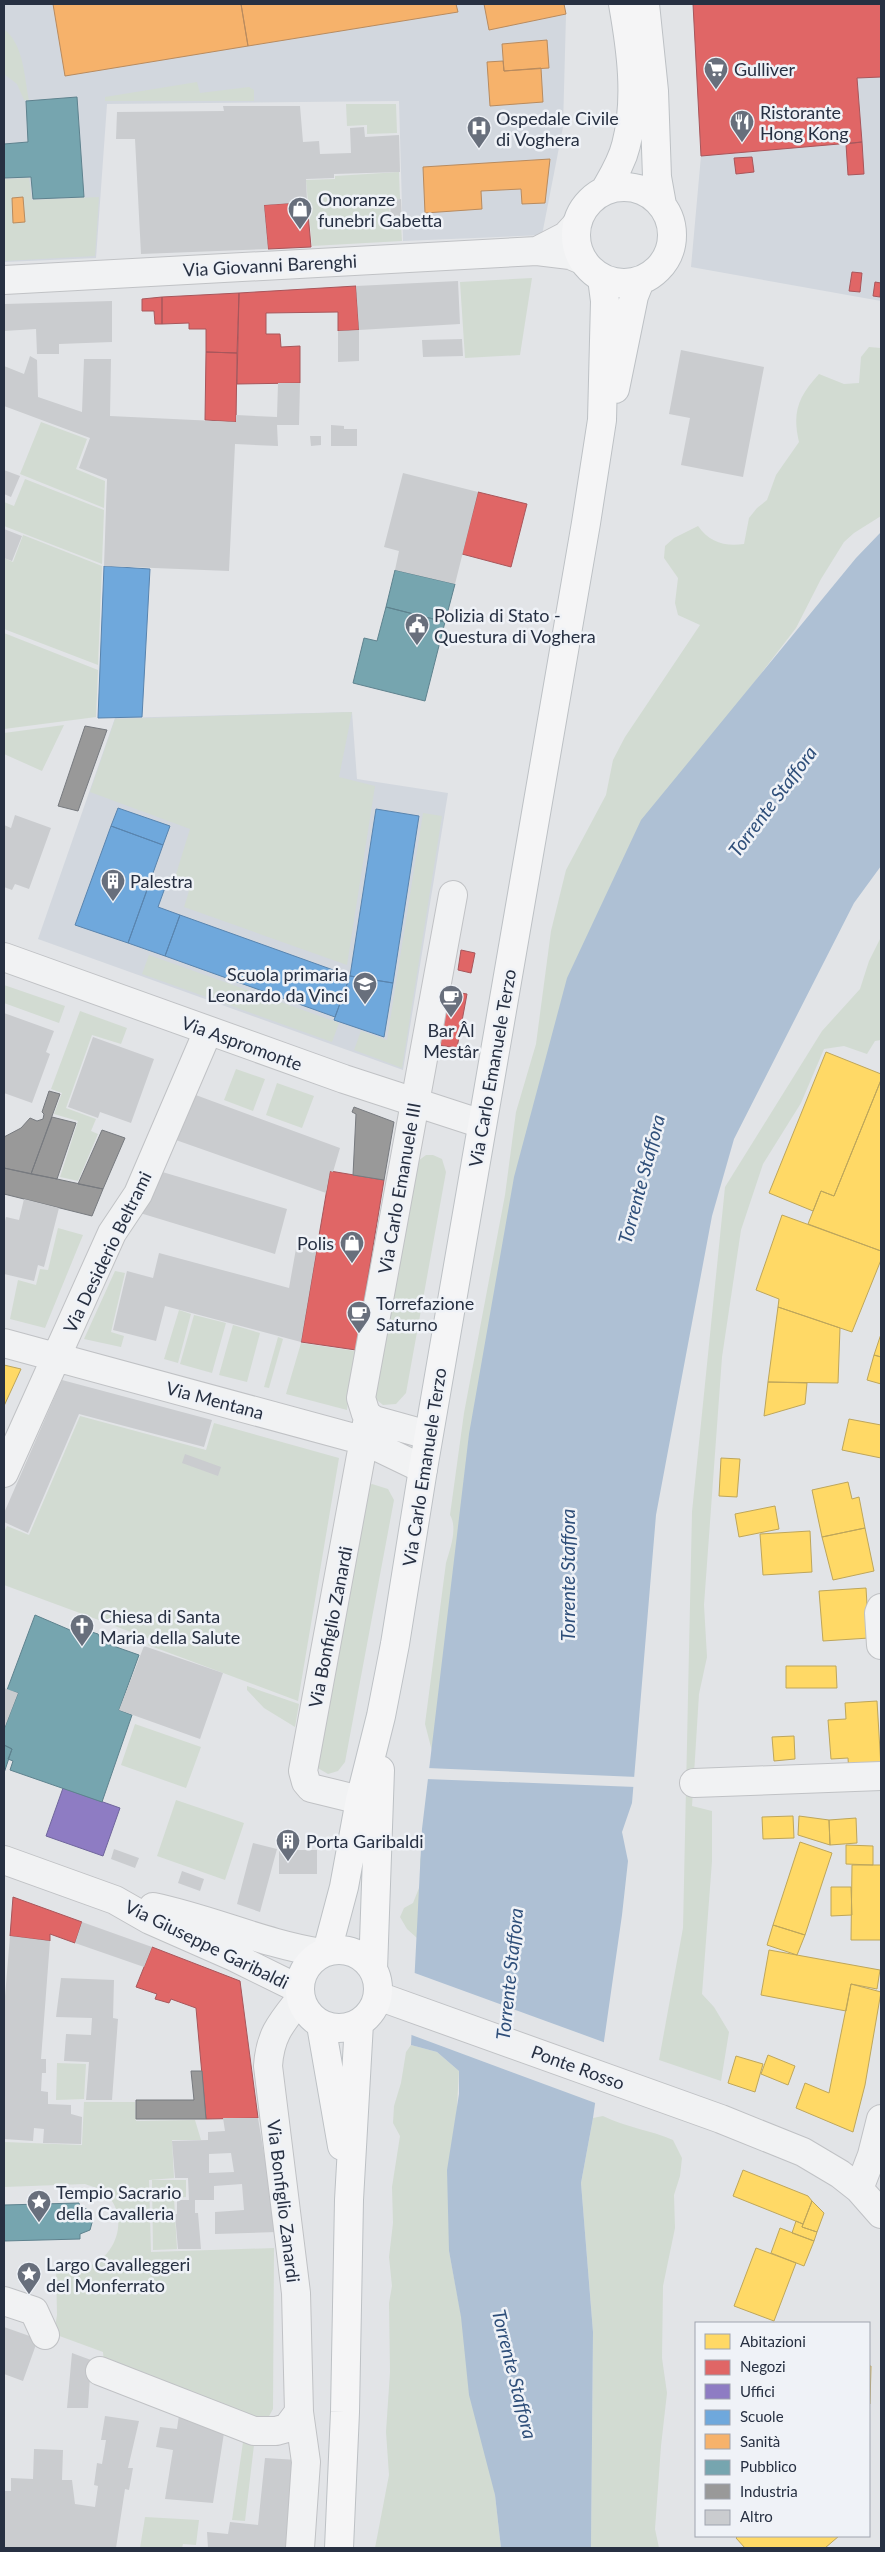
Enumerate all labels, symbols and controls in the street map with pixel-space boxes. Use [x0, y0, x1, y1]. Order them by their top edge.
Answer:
supermarket icon: Gulliver [703, 56, 729, 90]
place label: Gulliver [734, 58, 795, 80]
place label: Ristorante Hong Kong [760, 101, 849, 144]
place label: Ospedale Civile di Voghera [496, 107, 619, 150]
restaurant icon: Ristorante Hong Kong [729, 109, 755, 143]
hospital icon: Ospedale Civile di Voghera [466, 115, 492, 149]
place label: Onoranze funebri Gabetta [318, 188, 442, 231]
shop icon: Onoranze funebri Gabetta [287, 196, 313, 230]
street label: Via Giovanni Barenghi [182, 249, 358, 281]
place label: Polizia di Stato - Questura di Voghera [434, 604, 596, 647]
public building icon: Polizia di Stato - Questura di Voghera [404, 612, 430, 646]
water label: Torrente Staffora [723, 741, 821, 861]
building icon: Palestra [100, 868, 126, 902]
place label: Palestra [130, 870, 193, 892]
place label: Scuola primaria Leonardo da Vinci [207, 963, 348, 1006]
street label: Via Carlo Emanuele Terzo [464, 967, 520, 1169]
school or university icon: Scuola primaria Leonardo da Vinci [352, 971, 378, 1005]
cafe icon: Bar Âl Mestâr [438, 984, 464, 1018]
street label: Via Aspromonte [179, 1011, 305, 1075]
place label: Bar Âl Mestâr [423, 1019, 479, 1062]
street label: Via Carlo Emanuele III [373, 1101, 425, 1275]
water label: Torrente Staffora [613, 1112, 669, 1246]
street label: Via Desiderio Beltrami [58, 1168, 156, 1336]
shop icon: Polis [339, 1230, 365, 1264]
place label: Polis [297, 1232, 334, 1254]
place label: Torrefazione Saturno [376, 1292, 474, 1335]
cafe icon: Torrefazione Saturno [346, 1300, 372, 1334]
street label: Via Carlo Emanuele Terzo [397, 1366, 451, 1568]
street label: Via Mentana [164, 1376, 266, 1424]
water label: Torrente Staffora [556, 1509, 579, 1641]
street label: Via Bonfiglio Zanardi [304, 1544, 356, 1710]
place label: Chiesa di Santa Maria della Salute [100, 1605, 240, 1648]
church icon: Chiesa di Santa Maria della Salute [69, 1613, 95, 1647]
building icon: Porta Garibaldi [275, 1828, 301, 1862]
place label: Porta Garibaldi [306, 1830, 424, 1852]
street label: Via Giuseppe Garibaldi [121, 1895, 293, 1993]
water label: Torrente Staffora [491, 1907, 527, 2041]
street label: Ponte Rosso [528, 2040, 628, 2094]
street label: Via Bonfiglio Zanardi [263, 2118, 305, 2284]
place label: Tempio Sacrario della Cavalleria [56, 2181, 182, 2224]
place icon: Tempio Sacrario della Cavalleria [26, 2189, 52, 2223]
place label: Largo Cavalleggeri del Monferrato [46, 2253, 190, 2296]
place icon: Largo Cavalleggeri del Monferrato [16, 2261, 42, 2295]
water label: Torrente Staffora [488, 2307, 542, 2441]
legend [695, 2322, 870, 2537]
text: Abitazioni [740, 2332, 806, 2350]
text: Negozi [740, 2357, 786, 2375]
text: Uffici [740, 2382, 775, 2400]
text: Scuole [740, 2407, 784, 2425]
text: Sanità [740, 2432, 780, 2450]
text: Pubblico [740, 2457, 797, 2475]
text: Industria [740, 2482, 798, 2500]
text: Altro [740, 2507, 773, 2525]

